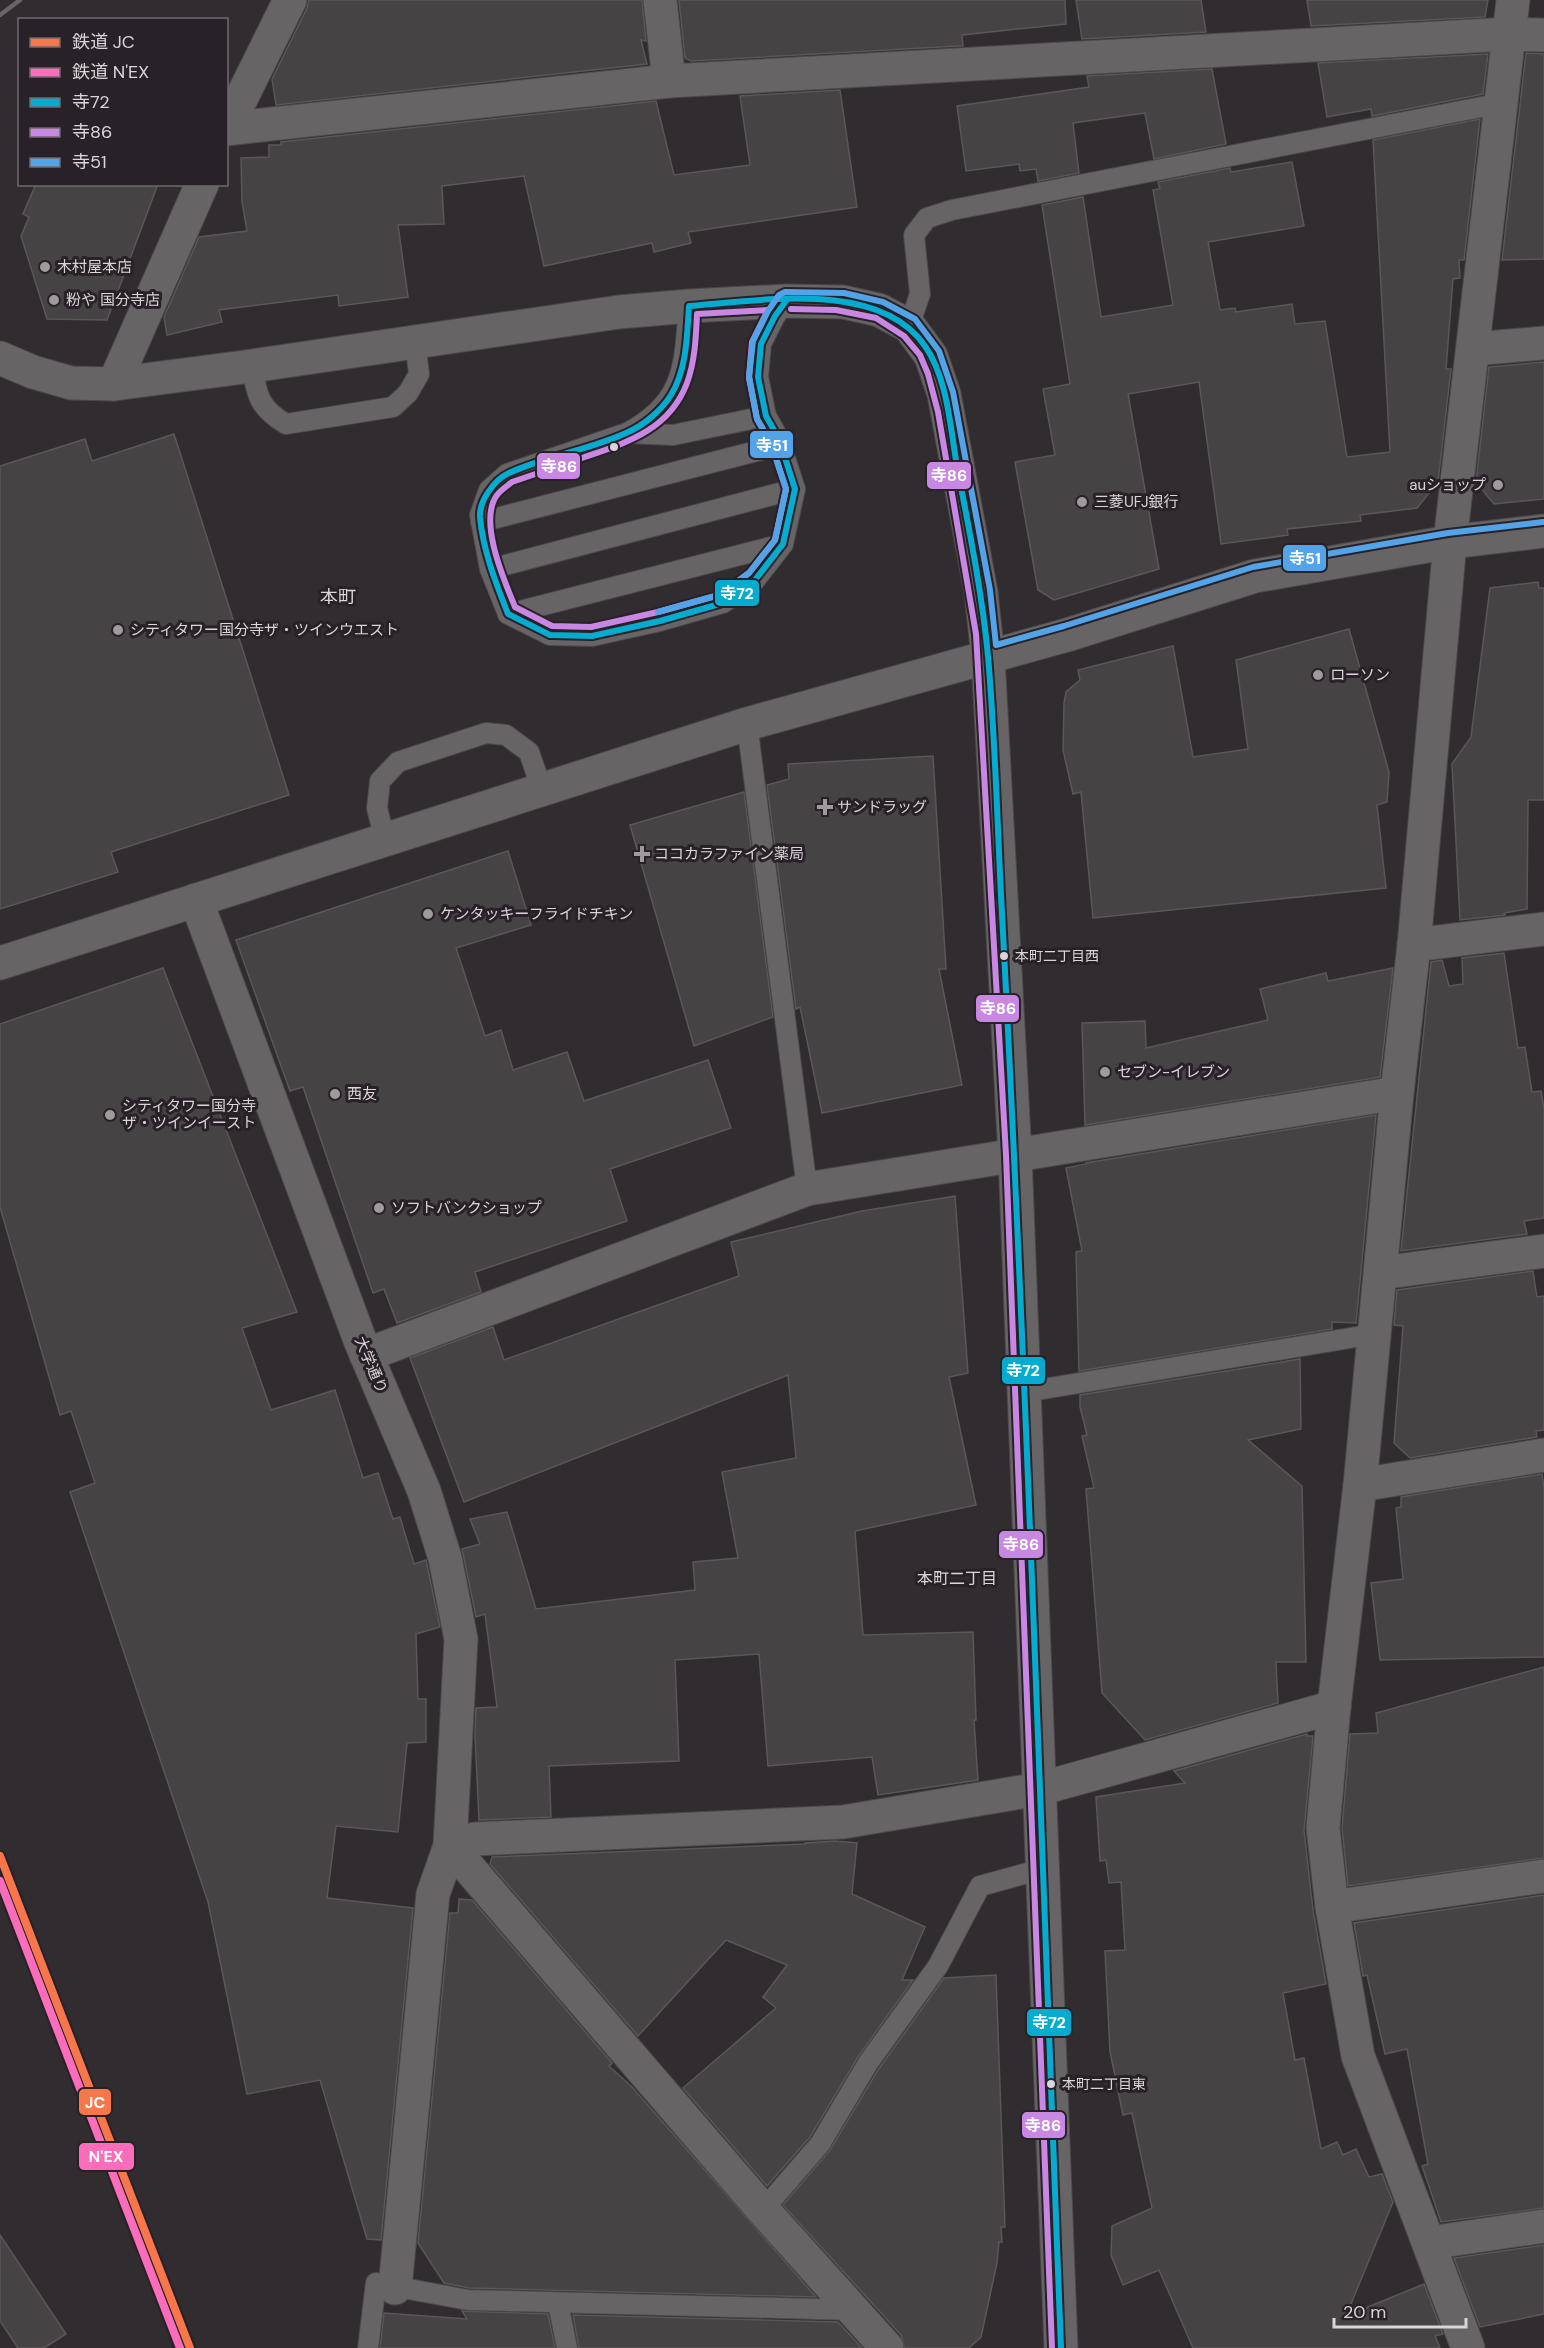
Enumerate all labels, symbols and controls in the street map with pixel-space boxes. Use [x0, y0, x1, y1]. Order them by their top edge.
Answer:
legend [18, 18, 228, 186]
text: 鉄道 JC [72, 30, 135, 54]
text: 鉄道 N'EX [72, 60, 149, 84]
text: 寺72 [72, 90, 110, 114]
text: 寺86 [72, 120, 112, 144]
text: 寺51 [72, 150, 107, 174]
place label: 木村屋本店 [57, 257, 132, 277]
marker: 木村屋本店 [38, 260, 52, 274]
place label: 粉や 国分寺店 [66, 290, 160, 310]
marker: 粉や 国分寺店 [47, 293, 61, 307]
line badge: 寺51 [749, 430, 794, 459]
text: 寺51 [756, 435, 788, 456]
unlabelled marker [608, 441, 620, 453]
line badge: 寺86 [536, 452, 581, 480]
text: 寺86 [541, 456, 577, 477]
line badge: 寺86 [926, 461, 972, 490]
text: 寺86 [931, 465, 967, 486]
place label: auショップ [1409, 475, 1486, 495]
marker: auショップ [1491, 478, 1505, 492]
place label: 三菱UFJ銀行 [1094, 492, 1179, 512]
marker: 三菱UFJ銀行 [1075, 495, 1089, 509]
line badge: 寺51 [1282, 544, 1327, 572]
text: 寺51 [1289, 548, 1321, 569]
line badge: 寺72 [714, 579, 760, 607]
text: 寺72 [720, 583, 754, 604]
district label: 本町 [320, 585, 356, 609]
place label: シティタワー国分寺ザ・ツインウエスト [130, 620, 399, 640]
marker: シティタワー国分寺ザ・ツインウエスト [111, 623, 125, 637]
place label: ローソン [1330, 665, 1390, 685]
marker: ローソン [1311, 668, 1325, 682]
place label: サンドラッグ [837, 797, 927, 817]
marker: サンドラッグ [818, 800, 832, 814]
place label: ココカラファイン薬局 [654, 844, 804, 864]
marker: ココカラファイン薬局 [635, 847, 649, 861]
place label: ケンタッキーフライドチキン [440, 904, 633, 924]
marker: ケンタッキーフライドチキン [421, 907, 435, 921]
place label: 本町二丁目西 [1015, 947, 1099, 965]
marker: 本町二丁目西 [998, 950, 1010, 962]
line badge: 寺86 [975, 994, 1020, 1023]
text: 寺86 [980, 998, 1016, 1019]
place label: セブン-イレブン [1117, 1062, 1230, 1082]
marker: セブン-イレブン [1098, 1065, 1112, 1079]
place label: 西友 [347, 1084, 377, 1104]
marker: 西友 [328, 1087, 342, 1101]
place label: シティタワー国分寺 ザ・ツインイースト [122, 1096, 256, 1133]
marker: シティタワー国分寺 ザ・ツインイースト [103, 1108, 117, 1122]
place label: ソフトバンクショップ [391, 1198, 542, 1218]
marker: ソフトバンクショップ [372, 1201, 386, 1215]
street label: 大学通り [350, 1333, 392, 1397]
line badge: 寺72 [1001, 1356, 1046, 1385]
text: 寺72 [1006, 1360, 1040, 1381]
line badge: 寺86 [998, 1530, 1044, 1559]
text: 寺86 [1003, 1534, 1039, 1555]
district label: 本町二丁目 [917, 1568, 997, 1589]
line badge: 寺72 [1026, 2008, 1072, 2037]
text: 寺72 [1032, 2012, 1066, 2033]
place label: 本町二丁目東 [1062, 2075, 1146, 2093]
marker: 本町二丁目東 [1045, 2078, 1057, 2090]
line badge: JC [78, 2088, 112, 2116]
text: JC [85, 2092, 105, 2113]
line badge: 寺86 [1021, 2111, 1066, 2139]
text: 寺86 [1025, 2115, 1061, 2136]
line badge: N'EX [78, 2142, 135, 2171]
text: N'EX [89, 2146, 124, 2167]
scale bar [1334, 2291, 1466, 2329]
text: 20 m [1343, 2300, 1386, 2324]

